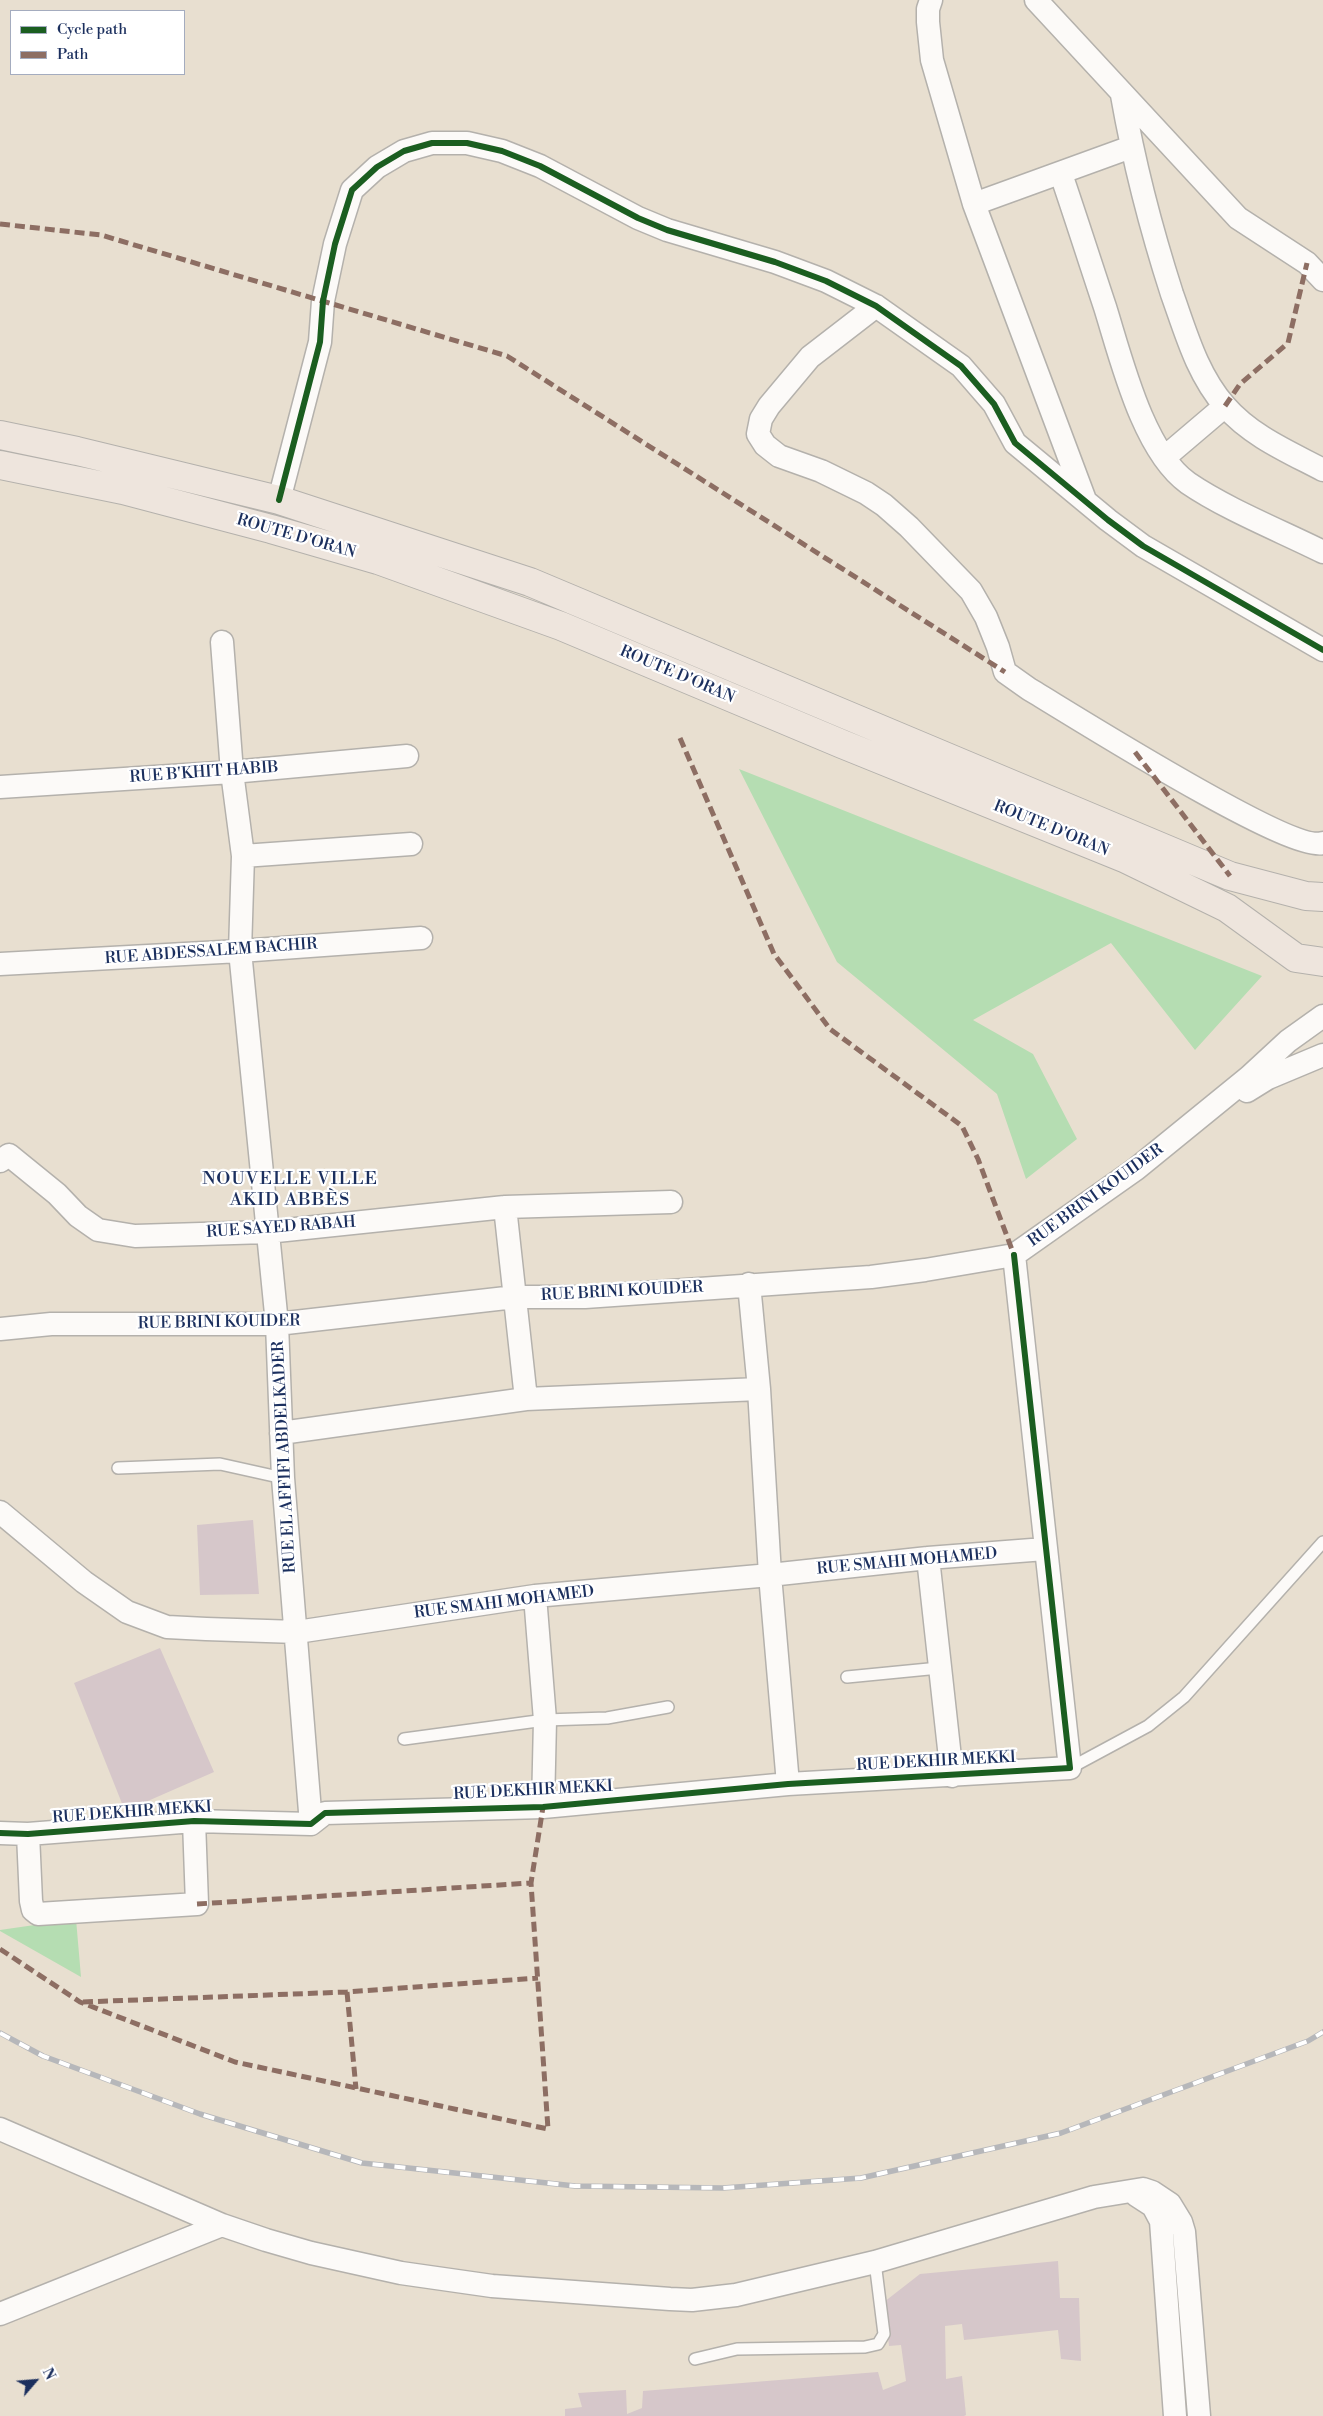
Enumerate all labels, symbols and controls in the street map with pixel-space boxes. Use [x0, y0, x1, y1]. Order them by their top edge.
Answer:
legend [10, 10, 185, 75]
text: Cycle path [57, 20, 127, 39]
text: Path [57, 45, 89, 64]
street label: ROUTE D'ORAN [234, 511, 358, 563]
street label: ROUTE D'ORAN [617, 642, 737, 708]
street label: RUE B'KHIT HABIB [129, 758, 279, 788]
street label: ROUTE D'ORAN [990, 797, 1112, 861]
street label: RUE ABDESSALEM BACHIR [104, 935, 318, 969]
street label: RUE BRINI KOUIDER [1025, 1140, 1167, 1252]
district label: NOUVELLE VILLE AKID ABBÈS [200, 1169, 380, 1212]
street label: RUE SAYED RABAH [205, 1213, 357, 1243]
street label: RUE BRINI KOUIDER [540, 1278, 704, 1306]
street label: RUE BRINI KOUIDER [138, 1312, 300, 1334]
street label: RUE EL AFFIFI ABDELKADER [269, 1340, 301, 1574]
street label: RUE SMAHI MOHAMED [816, 1545, 998, 1579]
street label: RUE SMAHI MOHAMED [413, 1582, 595, 1624]
street label: RUE DEKHIR MEKKI [856, 1748, 1016, 1776]
street label: RUE DEKHIR MEKKI [453, 1777, 613, 1805]
street label: RUE DEKHIR MEKKI [52, 1798, 212, 1828]
north arrow [10, 2356, 60, 2406]
text: N [38, 2365, 59, 2383]

